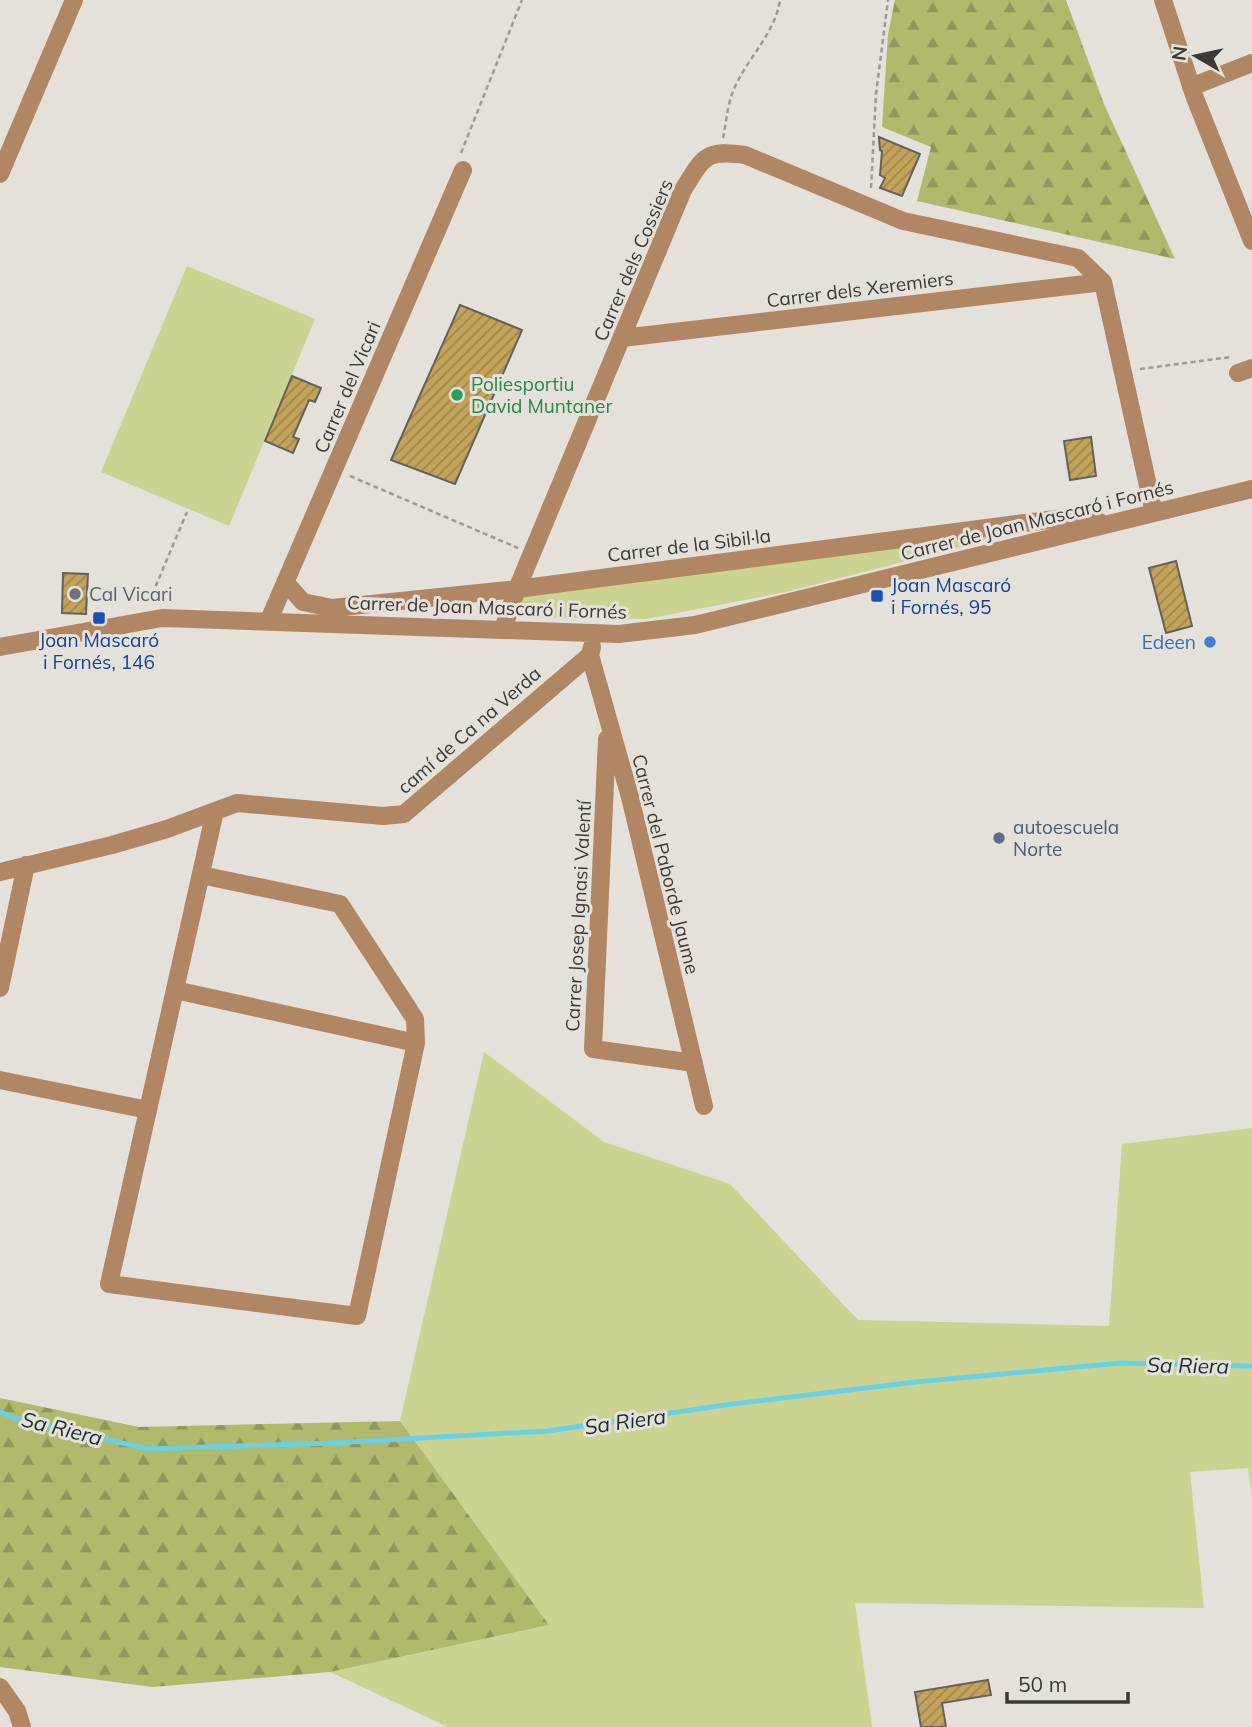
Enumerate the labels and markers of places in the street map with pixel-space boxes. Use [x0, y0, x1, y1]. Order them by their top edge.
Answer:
place label: Poliesportiu David Muntaner [471, 372, 612, 418]
marker: Poliesportiu David Muntaner [449, 387, 465, 403]
place label: Joan Mascaró i Fornés, 95 [891, 573, 1011, 619]
place label: Cal Vicari [89, 582, 173, 606]
marker: Cal Vicari [67, 586, 83, 602]
marker: Joan Mascaró i Fornés, 95 [869, 588, 885, 604]
marker: Joan Mascaró i Fornés, 146 [91, 610, 107, 626]
place label: Joan Mascaró i Fornés, 146 [39, 628, 159, 674]
place label: Edeen [1142, 630, 1196, 654]
marker: Edeen [1202, 634, 1218, 650]
place label: autoescuela Norte [1013, 815, 1119, 861]
marker: autoescuela Norte [991, 830, 1007, 846]

